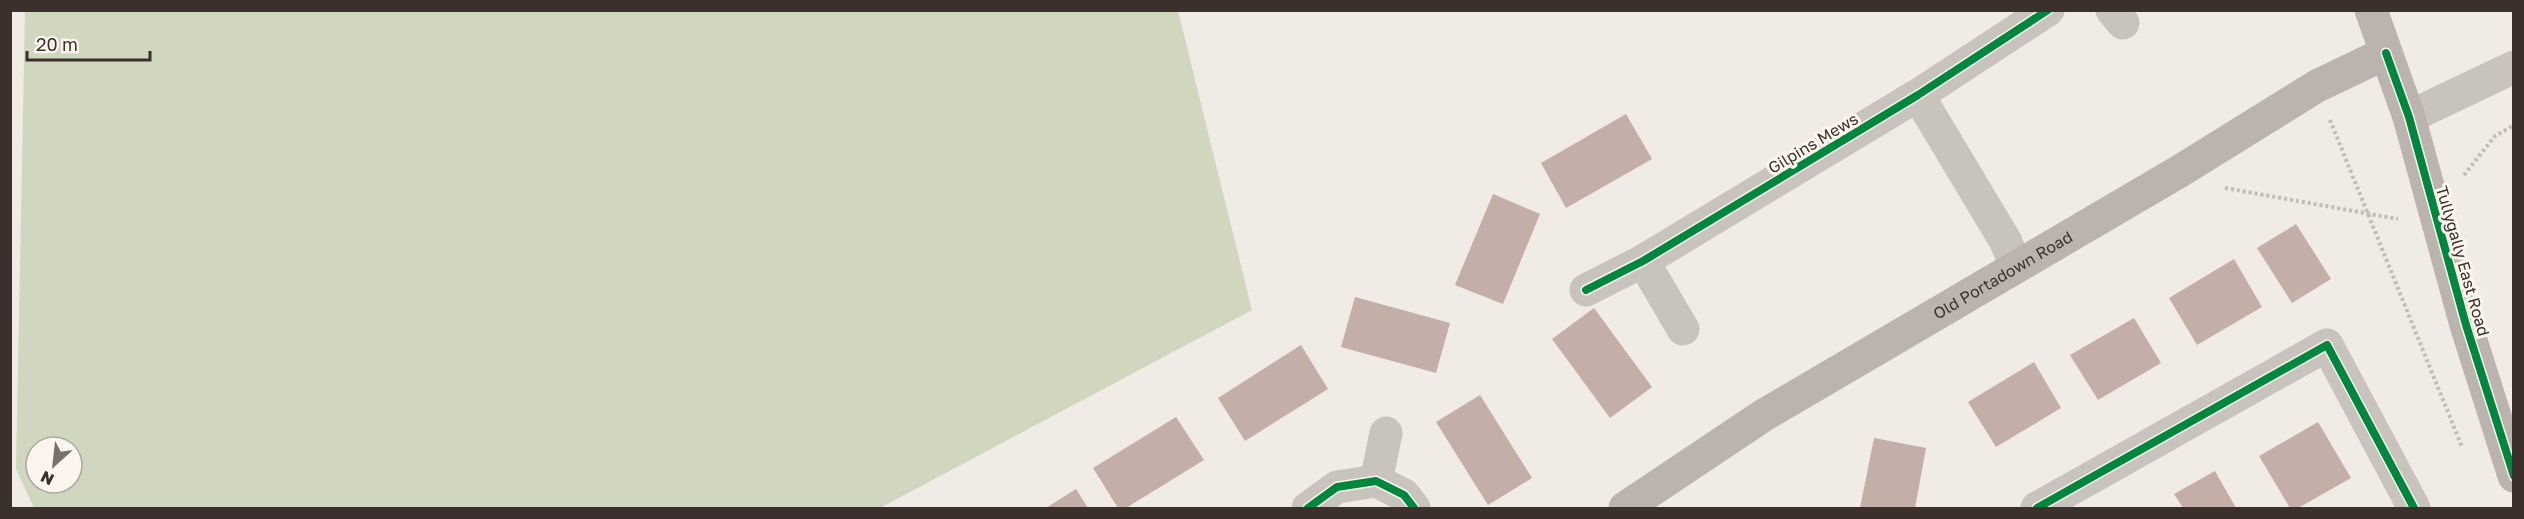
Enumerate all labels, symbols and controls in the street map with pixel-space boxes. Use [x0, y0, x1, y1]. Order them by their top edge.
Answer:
scale bar [27, 24, 150, 62]
text: 20 m [36, 33, 78, 55]
street label: Gilpins Mews [1764, 108, 1862, 178]
street label: Tullygally East Road [2432, 184, 2494, 338]
street label: Old Portadown Road [1930, 226, 2076, 324]
north arrow [24, 435, 84, 495]
text: N [37, 467, 57, 490]

